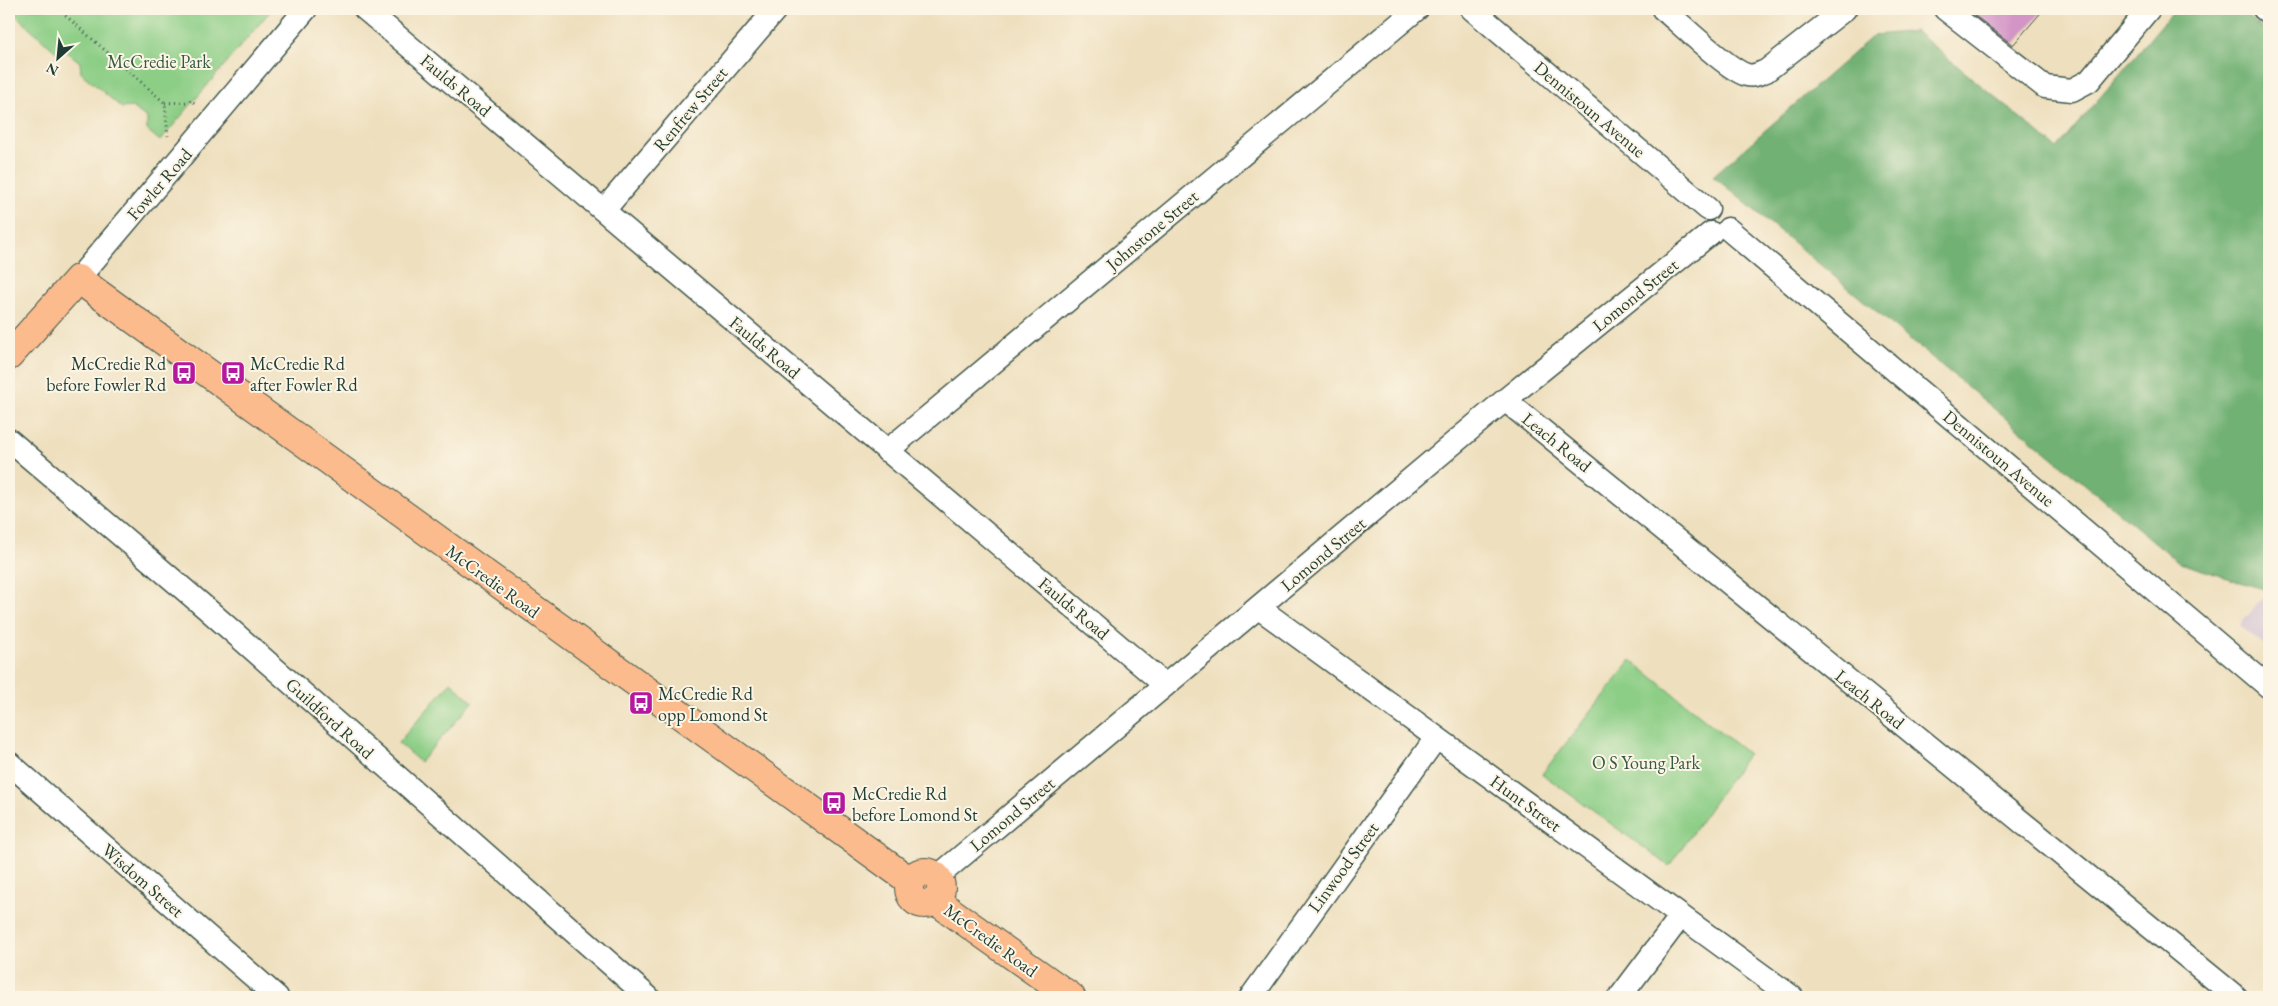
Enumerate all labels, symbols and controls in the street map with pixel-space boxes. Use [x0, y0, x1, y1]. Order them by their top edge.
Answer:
north arrow [32, 32, 82, 82]
street label: Faulds Road [416, 49, 497, 122]
park label: McCredie Park [107, 50, 211, 73]
street label: Dennistoun Avenue [1530, 56, 1650, 162]
text: N [42, 59, 61, 80]
street label: Renfrew Street [648, 62, 732, 156]
street label: Fowler Road [121, 142, 197, 225]
street label: Johnstone Street [1100, 184, 1203, 277]
street label: Lomond Street [1587, 253, 1683, 337]
street label: Faulds Road [725, 311, 806, 384]
place label: McCredie Rd before Fowler Rd [46, 352, 167, 396]
place label: McCredie Rd after Fowler Rd [250, 352, 359, 396]
bus stop icon: McCredie Rd before Fowler Rd [171, 360, 197, 386]
bus stop icon: McCredie Rd after Fowler Rd [220, 360, 246, 386]
street label: Dennistoun Avenue [1939, 405, 2059, 511]
street label: Leach Road [1518, 407, 1597, 477]
street label: Lomond Street [1276, 512, 1371, 596]
street label: McCredie Road [441, 539, 545, 623]
street label: Faulds Road [1034, 572, 1115, 645]
street label: Leach Road [1831, 664, 1910, 734]
street label: Guildford Road [281, 672, 380, 764]
place label: McCredie Rd opp Lomond St [658, 682, 768, 726]
bus stop icon: McCredie Rd opp Lomond St [628, 690, 654, 716]
park label: O S Young Park [1592, 751, 1701, 774]
street label: Hunt Street [1486, 769, 1566, 837]
street label: Lomond Street [965, 772, 1060, 856]
place label: McCredie Rd before Lomond St [852, 782, 978, 826]
bus stop icon: McCredie Rd before Lomond St [821, 790, 847, 816]
street label: Linwood Street [1303, 817, 1384, 917]
street label: Wisdom Street [97, 838, 189, 922]
street label: McCredie Road [939, 898, 1043, 982]

